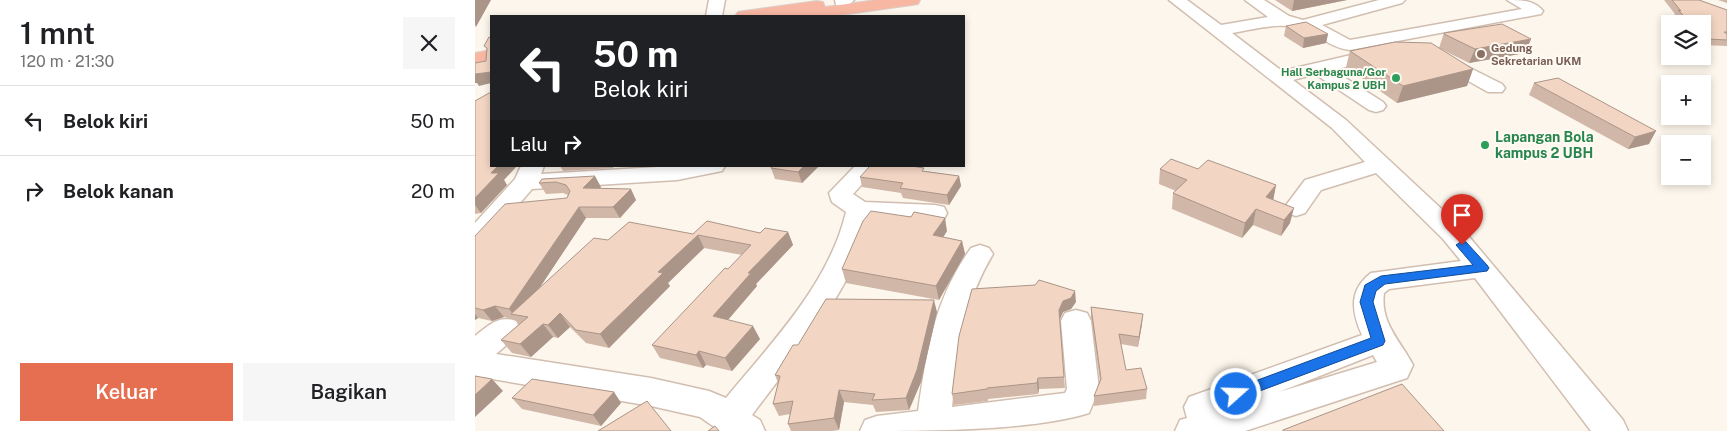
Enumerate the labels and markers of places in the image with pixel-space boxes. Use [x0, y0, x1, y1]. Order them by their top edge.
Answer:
place label: Gedung Sekretarian UKM [1491, 42, 1581, 67]
marker: Gedung Sekretarian UKM [1475, 48, 1487, 60]
place label: Hall Serbaguna/Gor Kampus 2 UBH [1281, 66, 1386, 91]
marker: Hall Serbaguna/Gor Kampus 2 UBH [1390, 72, 1402, 84]
place label: Lapangan Bola kampus 2 UBH [1495, 129, 1594, 161]
marker: Lapangan Bola kampus 2 UBH [1479, 139, 1491, 151]
pin [1441, 194, 1483, 245]

